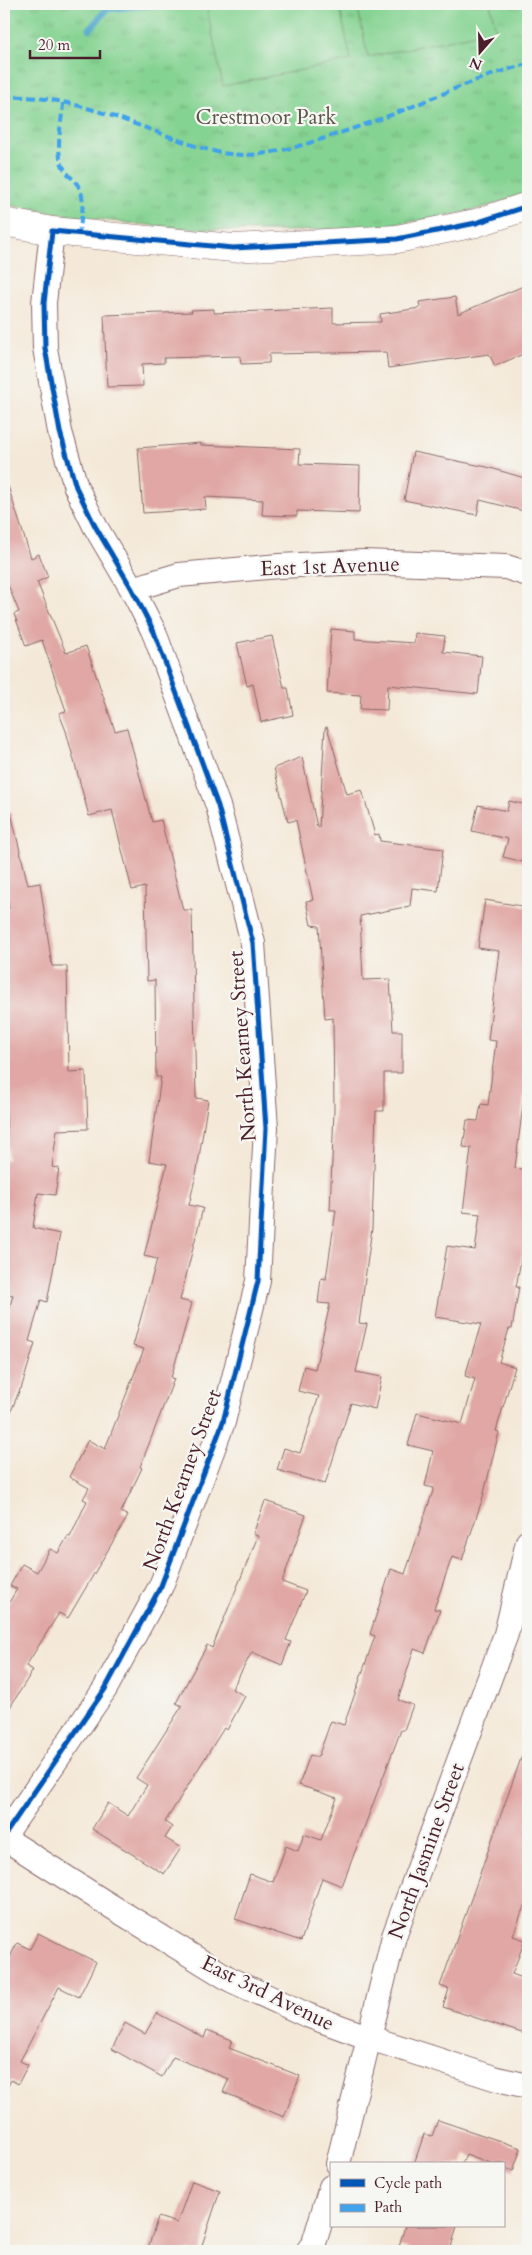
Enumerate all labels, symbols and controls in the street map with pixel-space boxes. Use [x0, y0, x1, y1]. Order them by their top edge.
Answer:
scale bar [30, 28, 100, 60]
north arrow [454, 28, 504, 78]
text: 20 m [38, 35, 70, 55]
text: N [467, 53, 485, 75]
park label: Crestmoor Park [195, 103, 337, 132]
street label: East 1st Avenue [260, 550, 400, 583]
street label: North Kearney Street [221, 949, 264, 1142]
street label: North Kearney Street [136, 1385, 229, 1575]
street label: North Jasmine Street [381, 1759, 472, 1943]
street label: East 3rd Avenue [196, 1949, 339, 2038]
legend [330, 2162, 504, 2228]
text: Cycle path [374, 2173, 443, 2193]
text: Path [374, 2197, 403, 2217]

